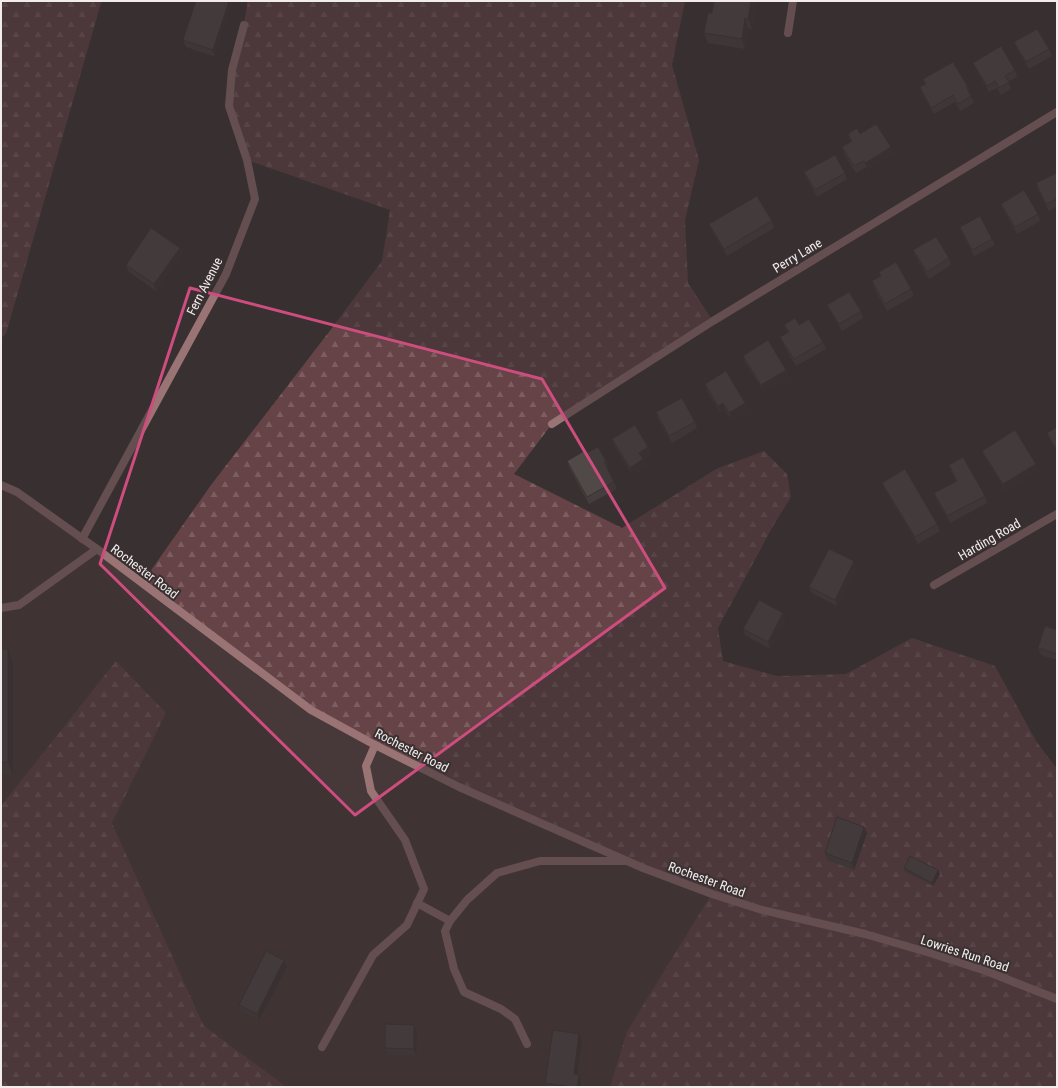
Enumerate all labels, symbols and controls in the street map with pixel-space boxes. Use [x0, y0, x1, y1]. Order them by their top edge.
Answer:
street label: Perry Lane [770, 235, 824, 276]
street label: Fern Avenue [183, 255, 225, 318]
street label: Harding Road [955, 516, 1023, 563]
street label: Rochester Road [108, 541, 181, 602]
street label: Rochester Road [372, 725, 451, 775]
street label: Rochester Road [666, 859, 747, 900]
street label: Lowries Run Road [919, 932, 1011, 975]

